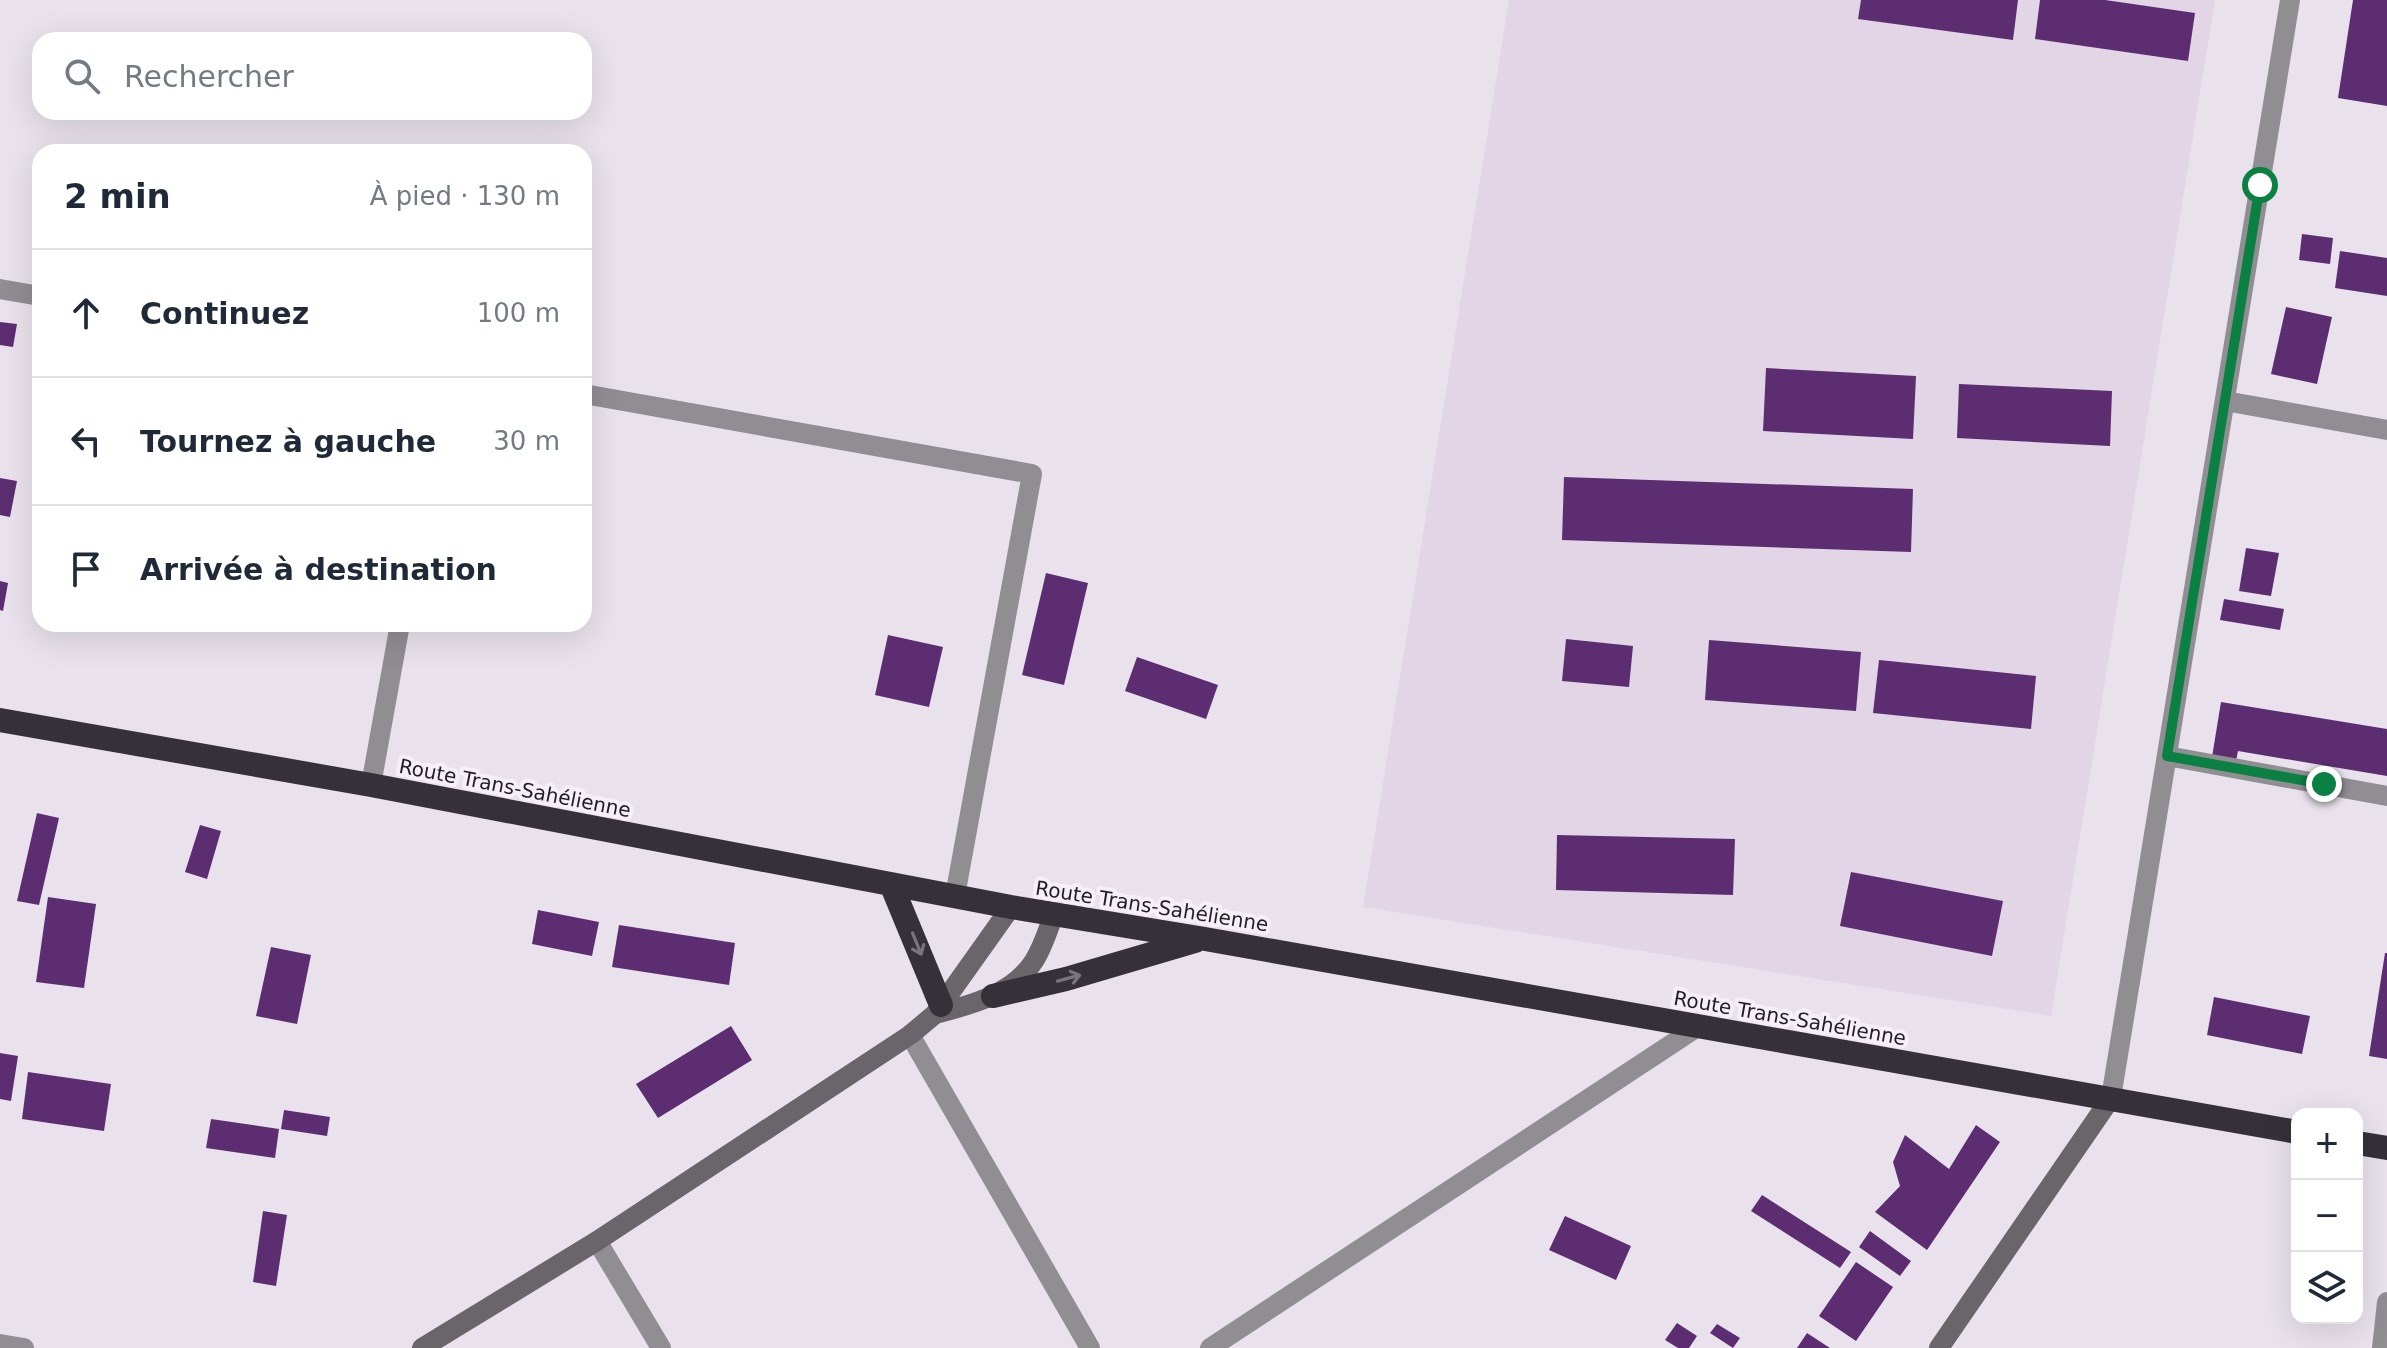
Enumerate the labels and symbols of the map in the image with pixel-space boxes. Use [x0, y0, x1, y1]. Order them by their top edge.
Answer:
route start [2242, 167, 2278, 203]
street label: Route Trans-Sahélienne [397, 754, 633, 822]
route end [2306, 766, 2342, 802]
street label: Route Trans-Sahélienne [1034, 876, 1270, 936]
one-way arrow [911, 931, 925, 956]
one-way arrow [1055, 970, 1081, 985]
street label: Route Trans-Sahélienne [1672, 986, 1908, 1050]

